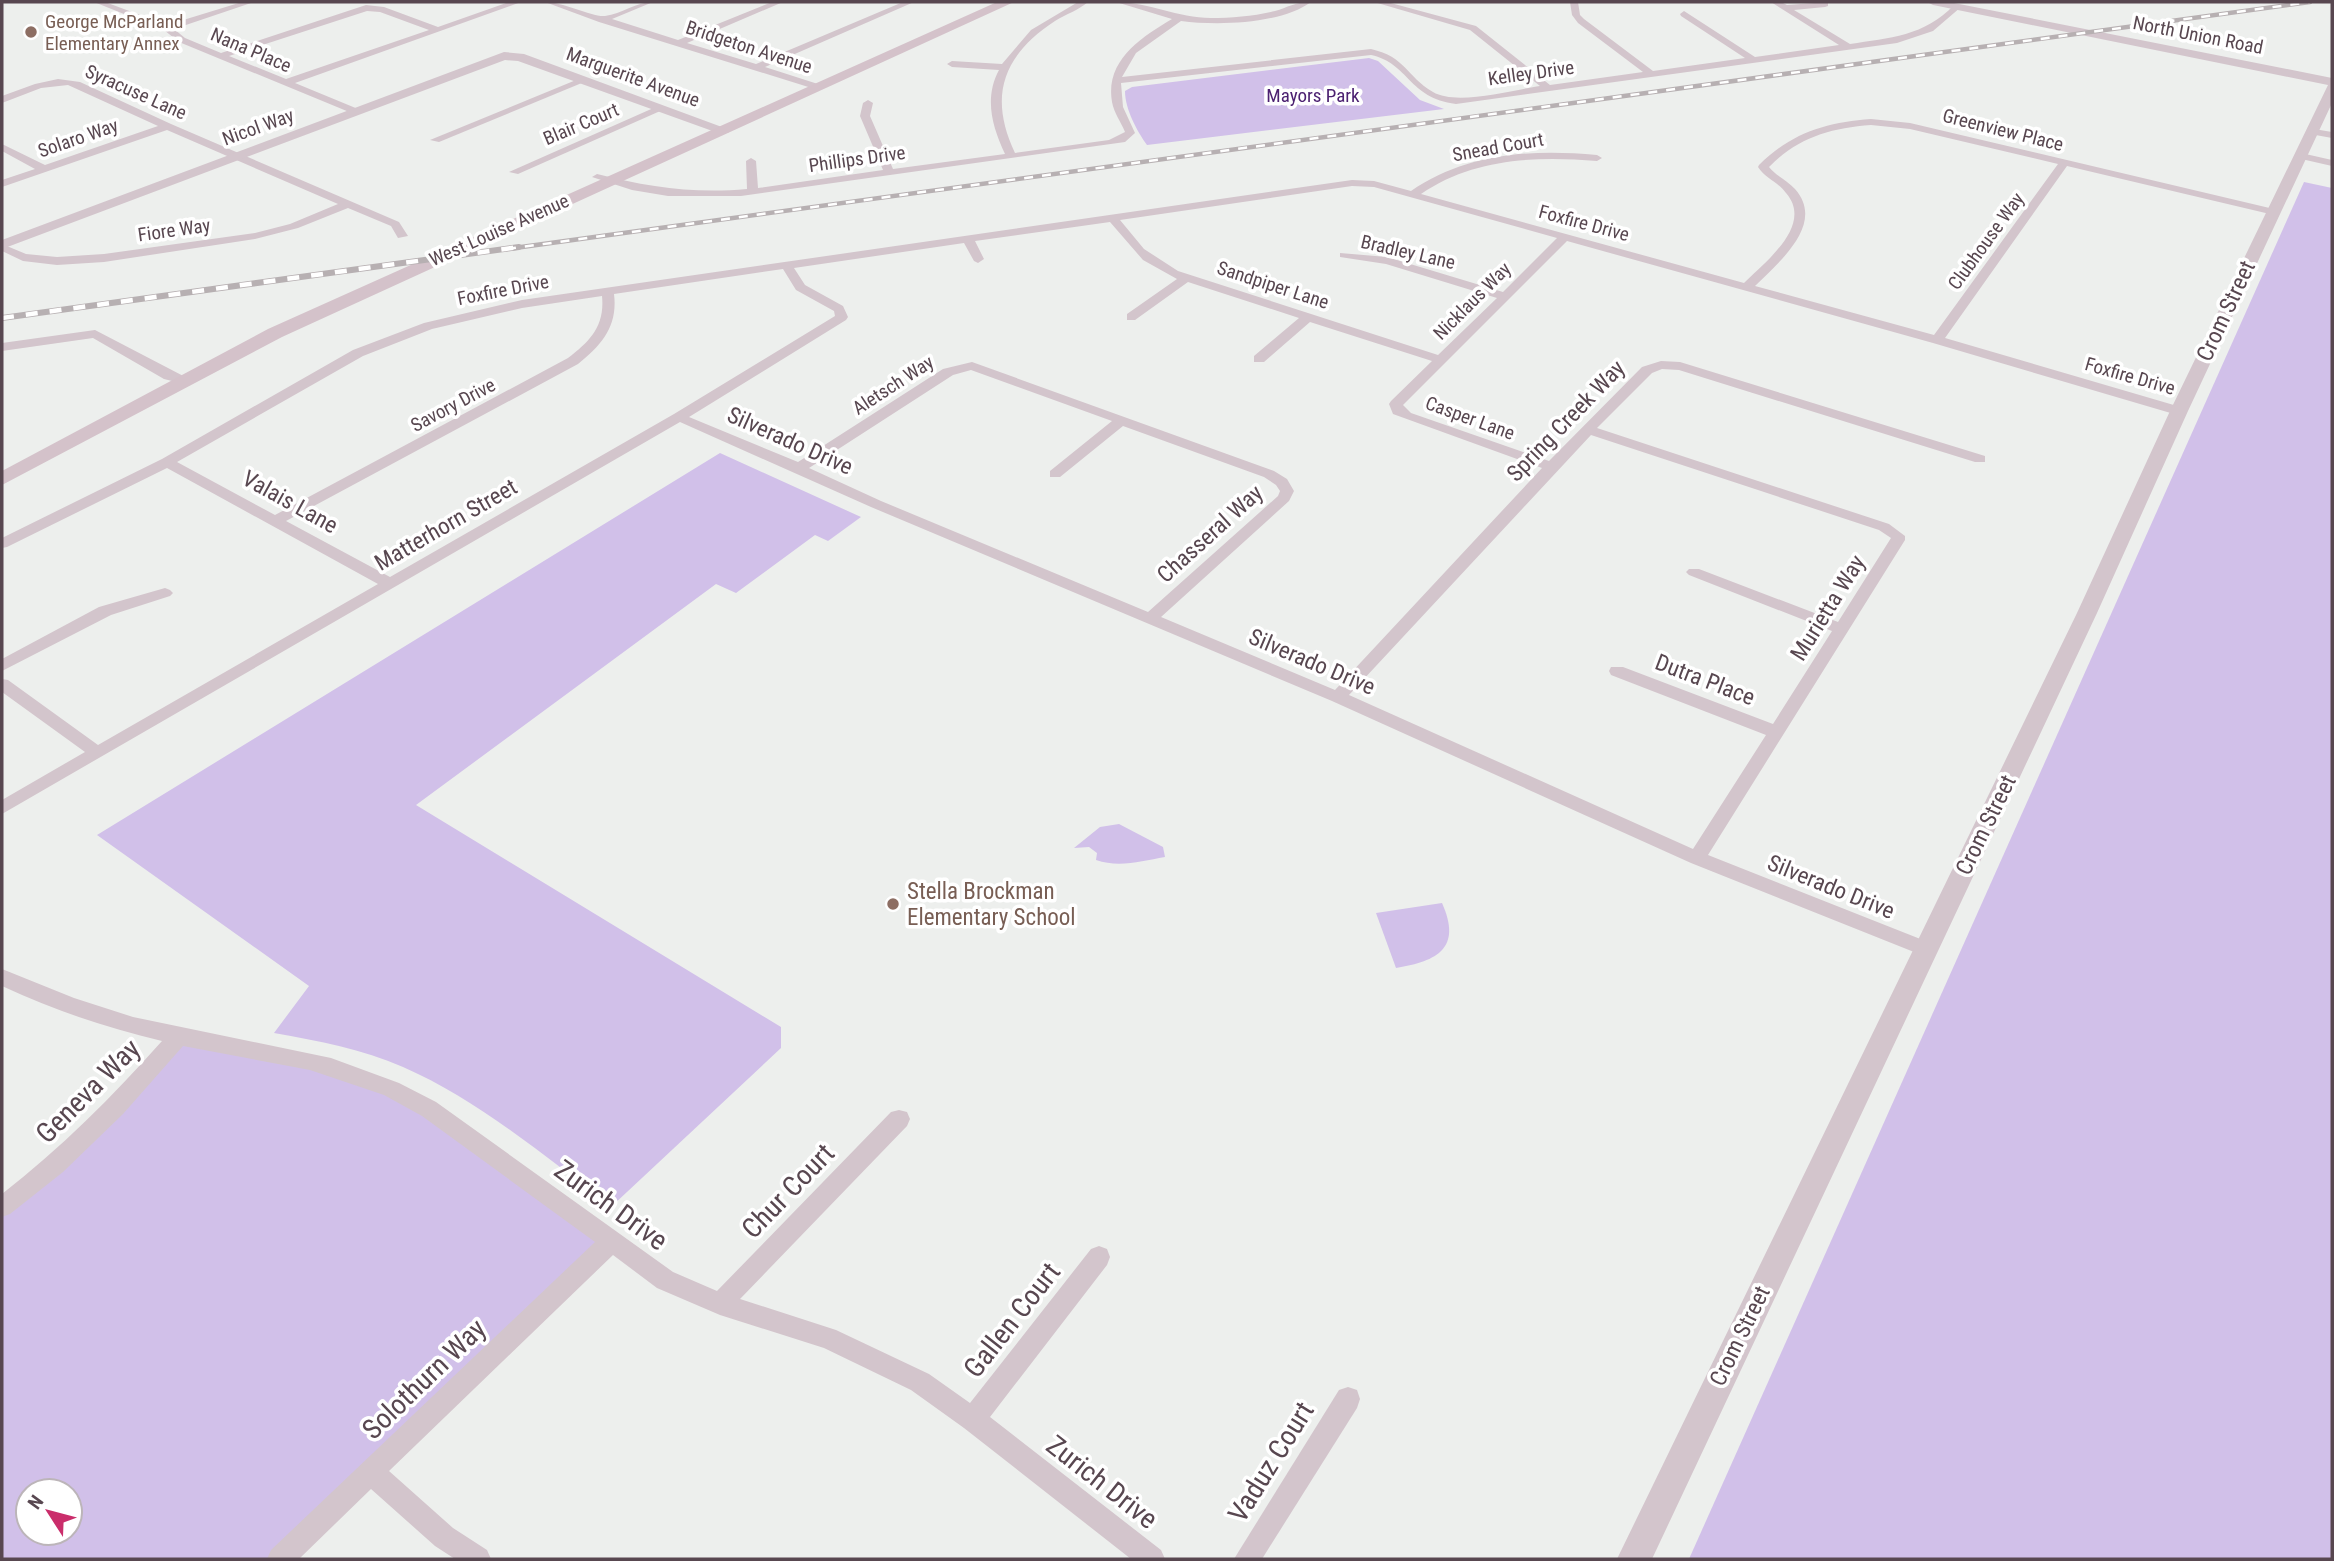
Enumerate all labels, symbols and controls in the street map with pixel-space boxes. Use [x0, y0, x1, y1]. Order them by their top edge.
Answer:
place label: George McParland Elementary Annex [45, 10, 183, 55]
street label: North Union Road [2131, 11, 2265, 59]
street label: Bridgeton Avenue [683, 16, 815, 78]
street label: Nana Place [207, 23, 295, 77]
marker: George McParland Elementary Annex [23, 24, 39, 40]
street label: Marguerite Avenue [563, 42, 703, 112]
street label: Kelley Drive [1486, 56, 1576, 90]
street label: Syracuse Lane [82, 59, 190, 125]
park label: Mayors Park [1266, 84, 1360, 107]
street label: Blair Court [540, 98, 622, 150]
street label: Nicol Way [219, 103, 297, 150]
street label: Greenview Place [1940, 104, 2066, 156]
street label: Solaro Way [35, 114, 121, 162]
street label: Snead Court [1451, 128, 1545, 166]
street label: Phillips Drive [807, 141, 907, 177]
street label: Clubhouse Way [1943, 188, 2029, 294]
street label: West Louise Avenue [426, 189, 572, 271]
street label: Foxfire Drive [1536, 200, 1632, 246]
street label: Fiore Way [136, 214, 212, 246]
street label: Bradley Lane [1359, 230, 1457, 274]
street label: Sandpiper Lane [1214, 256, 1332, 314]
street label: Crom Street [2191, 256, 2261, 366]
street label: Nicklaus Way [1428, 257, 1516, 345]
street label: Foxfire Drive [455, 270, 551, 310]
street label: Aletsch Way [848, 350, 938, 420]
street label: Foxfire Drive [2082, 352, 2178, 400]
street label: Spring Creek Way [1501, 355, 1631, 487]
street label: Savory Drive [407, 373, 499, 437]
street label: Casper Lane [1422, 391, 1518, 445]
street label: Silverado Drive [723, 401, 857, 481]
street label: Valais Lane [238, 465, 342, 539]
street label: Matterhorn Street [370, 473, 522, 577]
street label: Chasseral Way [1152, 479, 1269, 588]
street label: Murietta Way [1785, 550, 1871, 666]
street label: Silverado Drive [1245, 623, 1379, 701]
street label: Dutra Place [1651, 649, 1759, 711]
street label: Crom Street [1950, 771, 2022, 879]
street label: Silverado Drive [1764, 849, 1898, 925]
place label: Stella Brockman Elementary School [907, 878, 1076, 931]
marker: Stella Brockman Elementary School [885, 896, 901, 912]
street label: Geneva Way [29, 1032, 147, 1150]
street label: Chur Court [735, 1137, 841, 1245]
street label: Zurich Drive [548, 1153, 674, 1257]
street label: Gallen Court [957, 1256, 1067, 1384]
street label: Crom Street [1704, 1282, 1776, 1390]
street label: Solothurn Way [355, 1312, 493, 1446]
street label: Vaduz Court [1221, 1396, 1321, 1528]
street label: Zurich Drive [1040, 1428, 1164, 1536]
north arrow [14, 1477, 84, 1547]
text: N [23, 1491, 48, 1514]

